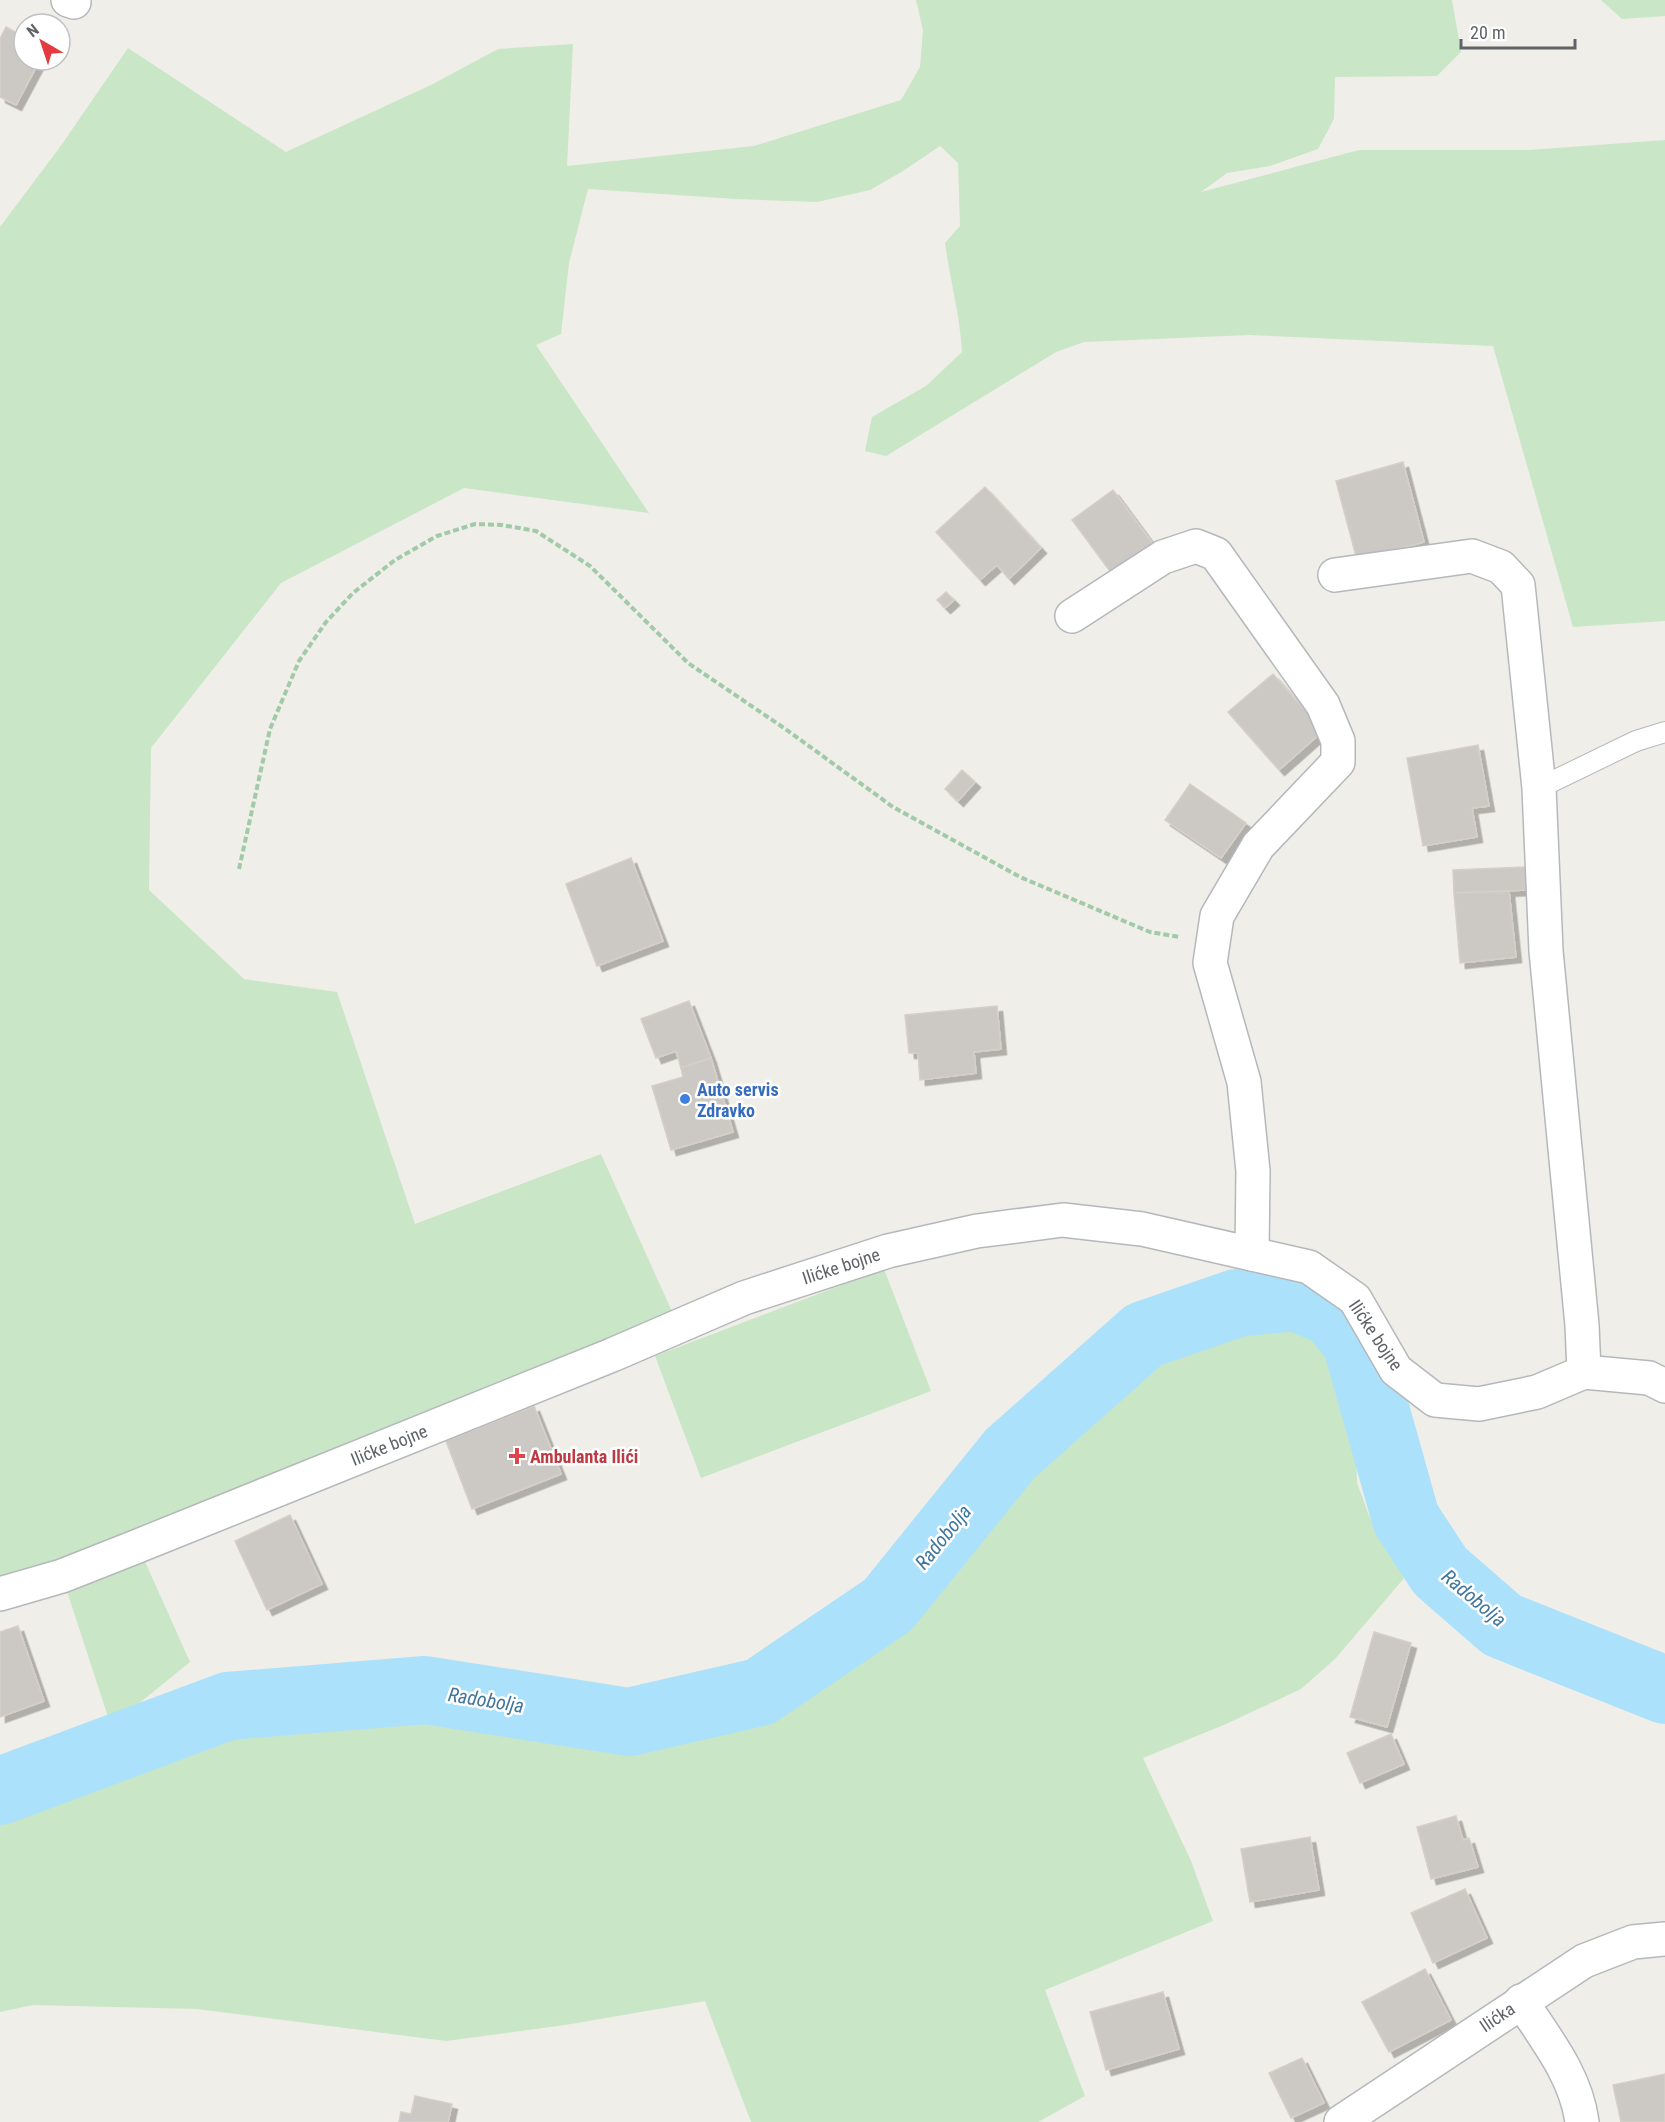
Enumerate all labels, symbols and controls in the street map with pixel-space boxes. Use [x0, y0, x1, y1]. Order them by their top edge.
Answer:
north arrow [12, 12, 72, 72]
scale bar [1461, 12, 1575, 50]
text: N [23, 20, 43, 41]
text: 20 m [1470, 22, 1505, 43]
place label: Auto servis Zdravko [697, 1079, 779, 1121]
marker: Auto servis Zdravko [678, 1092, 692, 1106]
street label: Ilićke bojne [799, 1244, 883, 1288]
street label: Ilićke bojne [1345, 1296, 1407, 1374]
street label: Ilićke bojne [348, 1420, 430, 1470]
place label: Ambulanta Ilići [530, 1446, 638, 1467]
marker: Ambulanta Ilići [508, 1447, 526, 1465]
water label: Radobolja [910, 1500, 976, 1574]
water label: Radobolja [1437, 1564, 1511, 1632]
water label: Radobolja [446, 1682, 526, 1718]
street label: Ilićka [1475, 1998, 1519, 2036]

